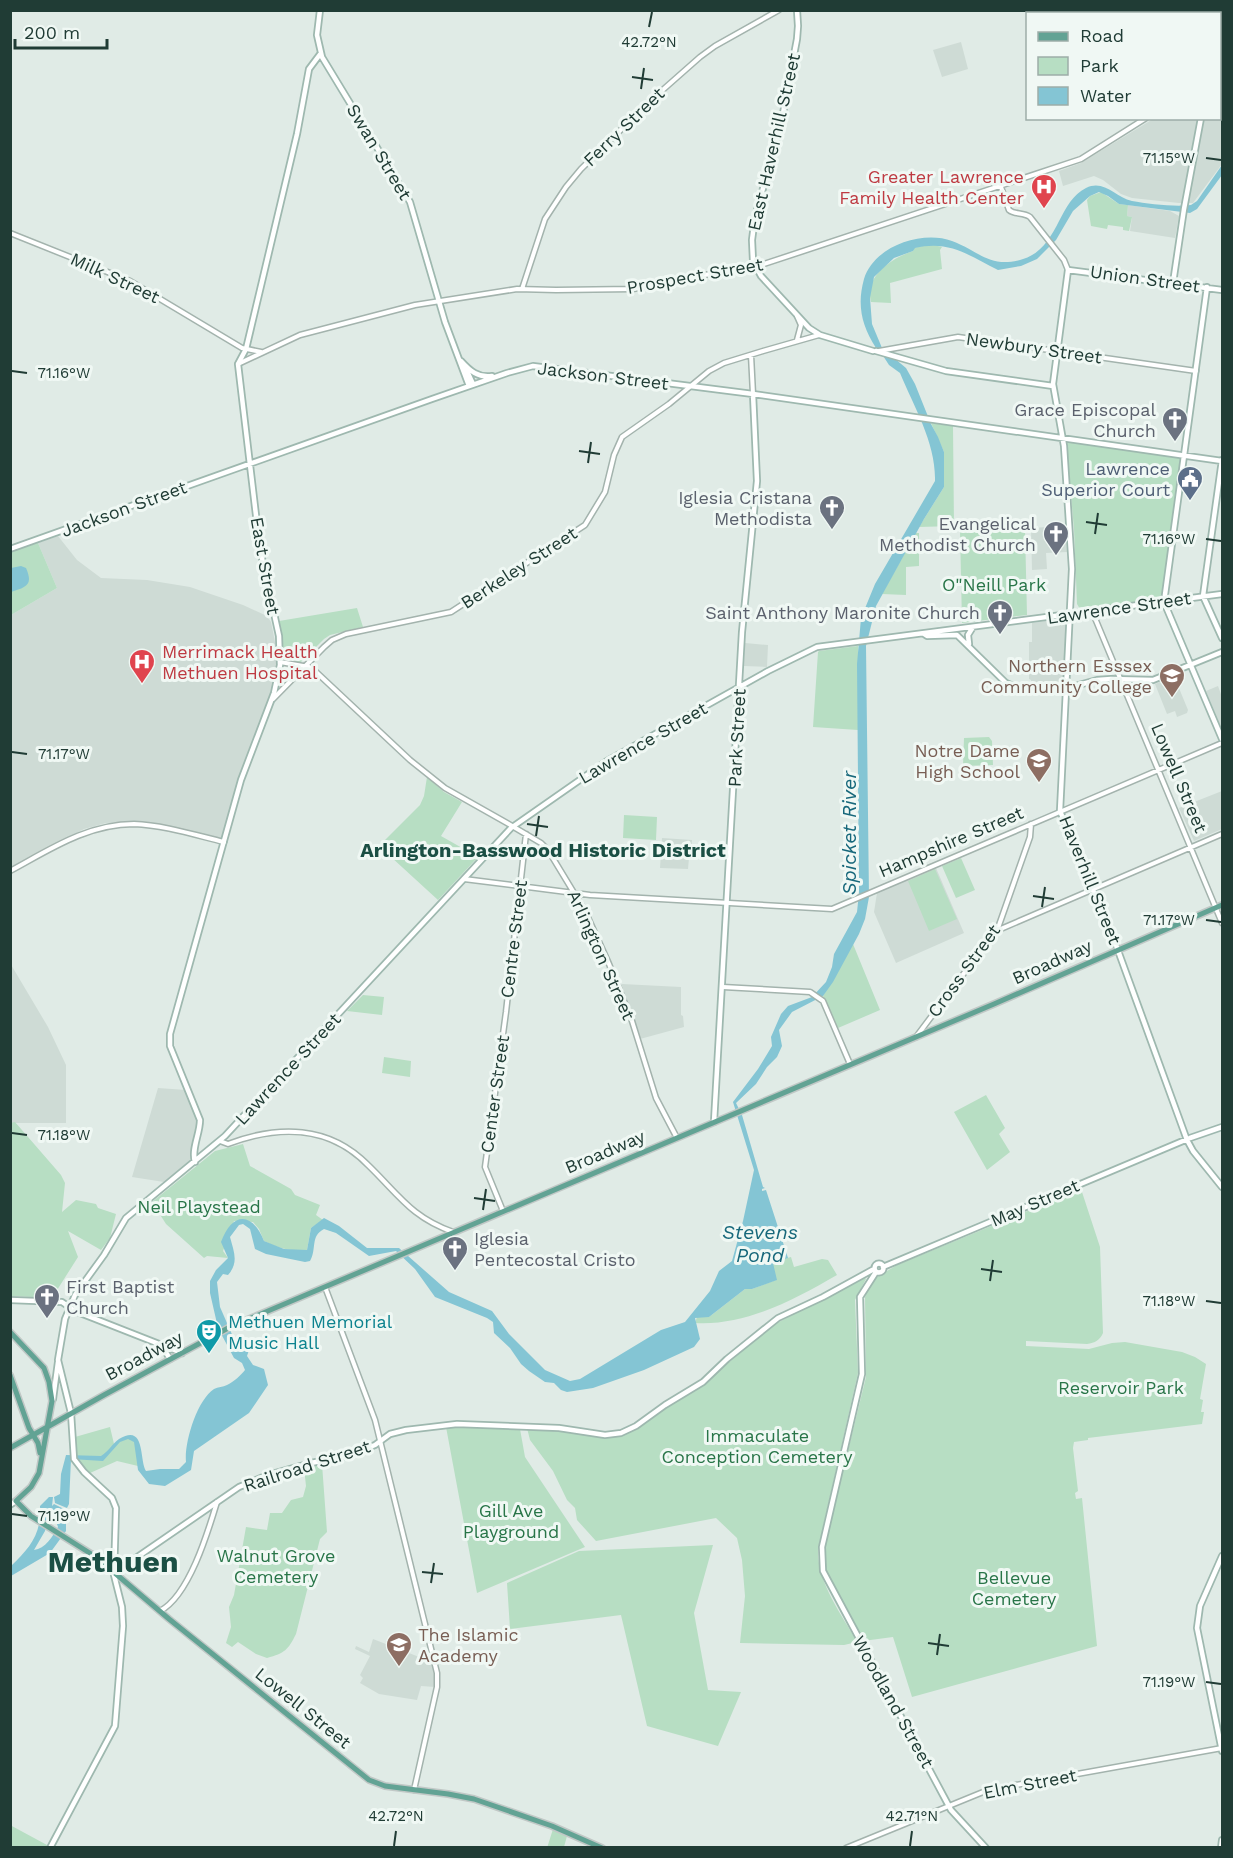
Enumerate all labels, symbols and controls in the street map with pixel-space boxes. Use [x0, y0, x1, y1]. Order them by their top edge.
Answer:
scale bar [15, 12, 106, 50]
legend [1026, 12, 1221, 120]
text: 200 m [24, 22, 80, 43]
text: Road [1080, 25, 1124, 46]
text: 42.72°N [621, 33, 677, 51]
street label: East Haverhill Street [743, 51, 804, 233]
text: Park [1080, 55, 1119, 76]
street label: Ferry Street [579, 83, 669, 170]
text: Water [1080, 85, 1132, 106]
street label: Swan Street [343, 100, 416, 204]
text: 71.15°W [1143, 149, 1195, 167]
place label: Greater Lawrence Family Health Center [839, 166, 1024, 208]
hospital icon: Greater Lawrence Family Health Center [1029, 172, 1059, 210]
street label: Milk Street [67, 248, 163, 307]
street label: Prospect Street [625, 253, 765, 298]
street label: Union Street [1089, 260, 1202, 297]
street label: Newbury Street [965, 328, 1104, 368]
street label: Jackson Street [536, 357, 670, 394]
text: 71.16°W [38, 364, 90, 382]
place label: Grace Episcopal Church [1014, 399, 1156, 441]
church icon: Grace Episcopal Church [1160, 405, 1190, 443]
place label: Lawrence Superior Court [1041, 458, 1170, 500]
public building icon: Lawrence Superior Court [1175, 464, 1205, 502]
street label: Jackson Street [58, 476, 190, 541]
place label: Iglesia Cristana Methodista [678, 487, 812, 529]
church icon: Iglesia Cristana Methodista [817, 493, 847, 531]
place label: Evangelical Methodist Church [879, 513, 1036, 555]
street label: East Street [247, 515, 285, 617]
church icon: Evangelical Methodist Church [1041, 519, 1071, 557]
street label: Berkeley Street [457, 522, 581, 613]
text: 71.16°W [1143, 530, 1195, 548]
park label: O"Neill Park [942, 574, 1046, 595]
street label: Lawrence Street [1046, 587, 1193, 628]
church icon: Saint Anthony Maronite Church [985, 598, 1015, 636]
place label: Saint Anthony Maronite Church [705, 602, 980, 623]
place label: Merrimack Health Methuen Hospital [162, 641, 318, 683]
hospital icon: Merrimack Health Methuen Hospital [127, 647, 157, 685]
place label: Northern Esssex Community College [980, 655, 1152, 697]
school or university icon: Northern Esssex Community College [1157, 661, 1187, 699]
street label: Park Street [723, 688, 750, 788]
street label: Lawrence Street [575, 697, 711, 788]
street label: Lowell Street [1147, 720, 1212, 836]
place label: Notre Dame High School [914, 740, 1020, 782]
text: 71.17°W [38, 745, 90, 763]
school or university icon: Notre Dame High School [1024, 746, 1054, 784]
water label: Spicket River [837, 770, 861, 895]
street label: Hampshire Street [875, 801, 1027, 881]
street label: Haverhill Street [1055, 812, 1126, 948]
district label: Arlington-Basswood Historic District [360, 838, 726, 862]
street label: Centre Street [496, 878, 531, 999]
street label: Arlington Street [563, 887, 640, 1023]
text: 71.17°W [1143, 911, 1195, 929]
street label: Cross Street [923, 920, 1005, 1021]
street label: Broadway [1009, 934, 1095, 988]
street label: Lawrence Street [230, 1008, 345, 1129]
street label: Center Street [476, 1033, 513, 1154]
street label: Broadway [562, 1125, 649, 1178]
text: 71.18°W [38, 1126, 90, 1144]
street label: May Street [987, 1174, 1083, 1231]
park label: Neil Playstead [137, 1196, 261, 1217]
water label: Stevens Pond [722, 1220, 798, 1267]
place label: Iglesia Pentecostal Cristo [474, 1228, 636, 1270]
church icon: Iglesia Pentecostal Cristo [440, 1234, 470, 1272]
place label: First Baptist Church [66, 1276, 175, 1318]
church icon: First Baptist Church [32, 1282, 62, 1320]
text: 71.18°W [1143, 1292, 1195, 1310]
place label: Methuen Memorial Music Hall [228, 1311, 393, 1353]
theatre icon: Methuen Memorial Music Hall [194, 1317, 224, 1355]
street label: Broadway [101, 1326, 187, 1385]
park label: Reservoir Park [1058, 1377, 1184, 1398]
park label: Immaculate Conception Cemetery [662, 1425, 853, 1467]
street label: Railroad Street [241, 1435, 373, 1496]
park label: Gill Ave Playground [463, 1500, 559, 1542]
text: 71.19°W [38, 1507, 90, 1525]
district label: Methuen [47, 1544, 179, 1579]
park label: Walnut Grove Cemetery [217, 1545, 335, 1587]
park label: Bellevue Cemetery [972, 1567, 1057, 1609]
place label: The Islamic Academy [418, 1624, 519, 1666]
school or university icon: The Islamic Academy [384, 1630, 414, 1668]
street label: Woodland Street [848, 1632, 939, 1772]
street label: Lowell Street [251, 1663, 356, 1753]
text: 71.19°W [1143, 1673, 1195, 1691]
street label: Elm Street [982, 1764, 1079, 1803]
text: 42.72°N [368, 1807, 424, 1825]
text: 42.71°N [886, 1807, 938, 1825]

